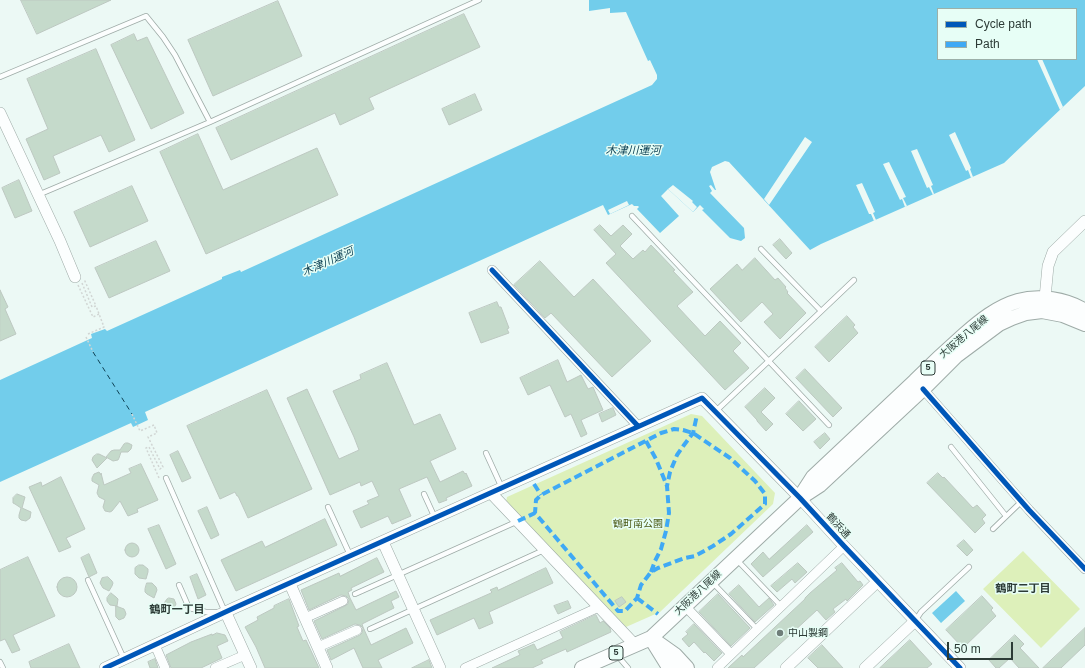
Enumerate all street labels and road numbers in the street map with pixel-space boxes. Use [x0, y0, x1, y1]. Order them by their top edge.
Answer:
street label: 大阪港八尾線 [937, 313, 991, 361]
road number: 5 [921, 361, 935, 375]
street label: 鶴浜通 [824, 511, 852, 541]
street label: 大阪港八尾線 [672, 568, 724, 618]
road number: 5 [609, 646, 623, 660]

